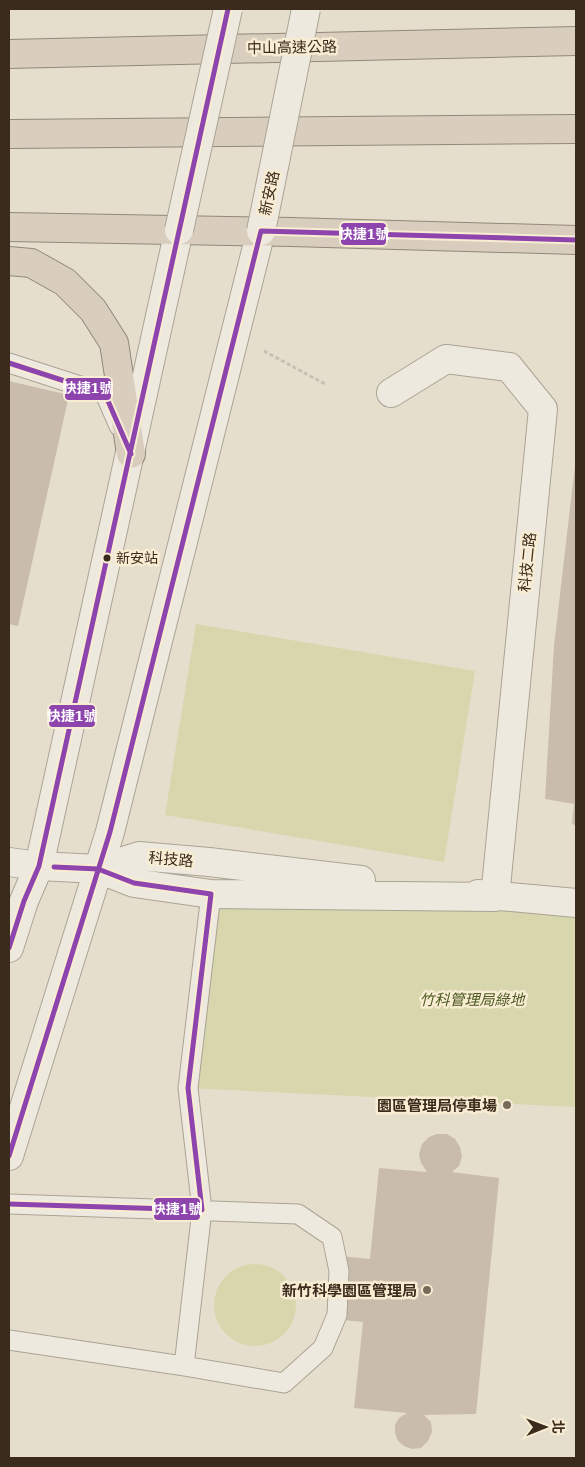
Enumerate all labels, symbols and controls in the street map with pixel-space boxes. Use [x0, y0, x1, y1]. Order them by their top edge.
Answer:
street label: 中山高速公路 [247, 37, 337, 57]
street label: 新安路 [255, 169, 283, 217]
line badge: 快捷1號 [340, 222, 387, 246]
text: 快捷1號 [339, 225, 389, 243]
line badge: 快捷1號 [64, 377, 112, 401]
text: 快捷1號 [63, 379, 113, 397]
street label: 科技二路 [514, 531, 540, 593]
place label: 新安站 [116, 549, 158, 567]
marker: 新安站 [102, 553, 112, 563]
line badge: 快捷1號 [48, 704, 96, 728]
text: 快捷1號 [47, 707, 97, 725]
street label: 科技路 [148, 848, 194, 870]
park label: 竹科管理局綠地 [419, 990, 526, 1009]
place label: 園區管理局停車場 [377, 1096, 497, 1115]
marker: 園區管理局停車場 [501, 1099, 513, 1111]
line badge: 快捷1號 [153, 1197, 201, 1221]
text: 快捷1號 [152, 1200, 202, 1218]
place label: 新竹科學園區管理局 [282, 1281, 417, 1300]
marker: 新竹科學園區管理局 [421, 1284, 433, 1296]
north arrow [520, 1402, 570, 1452]
text: 北 [549, 1420, 567, 1434]

